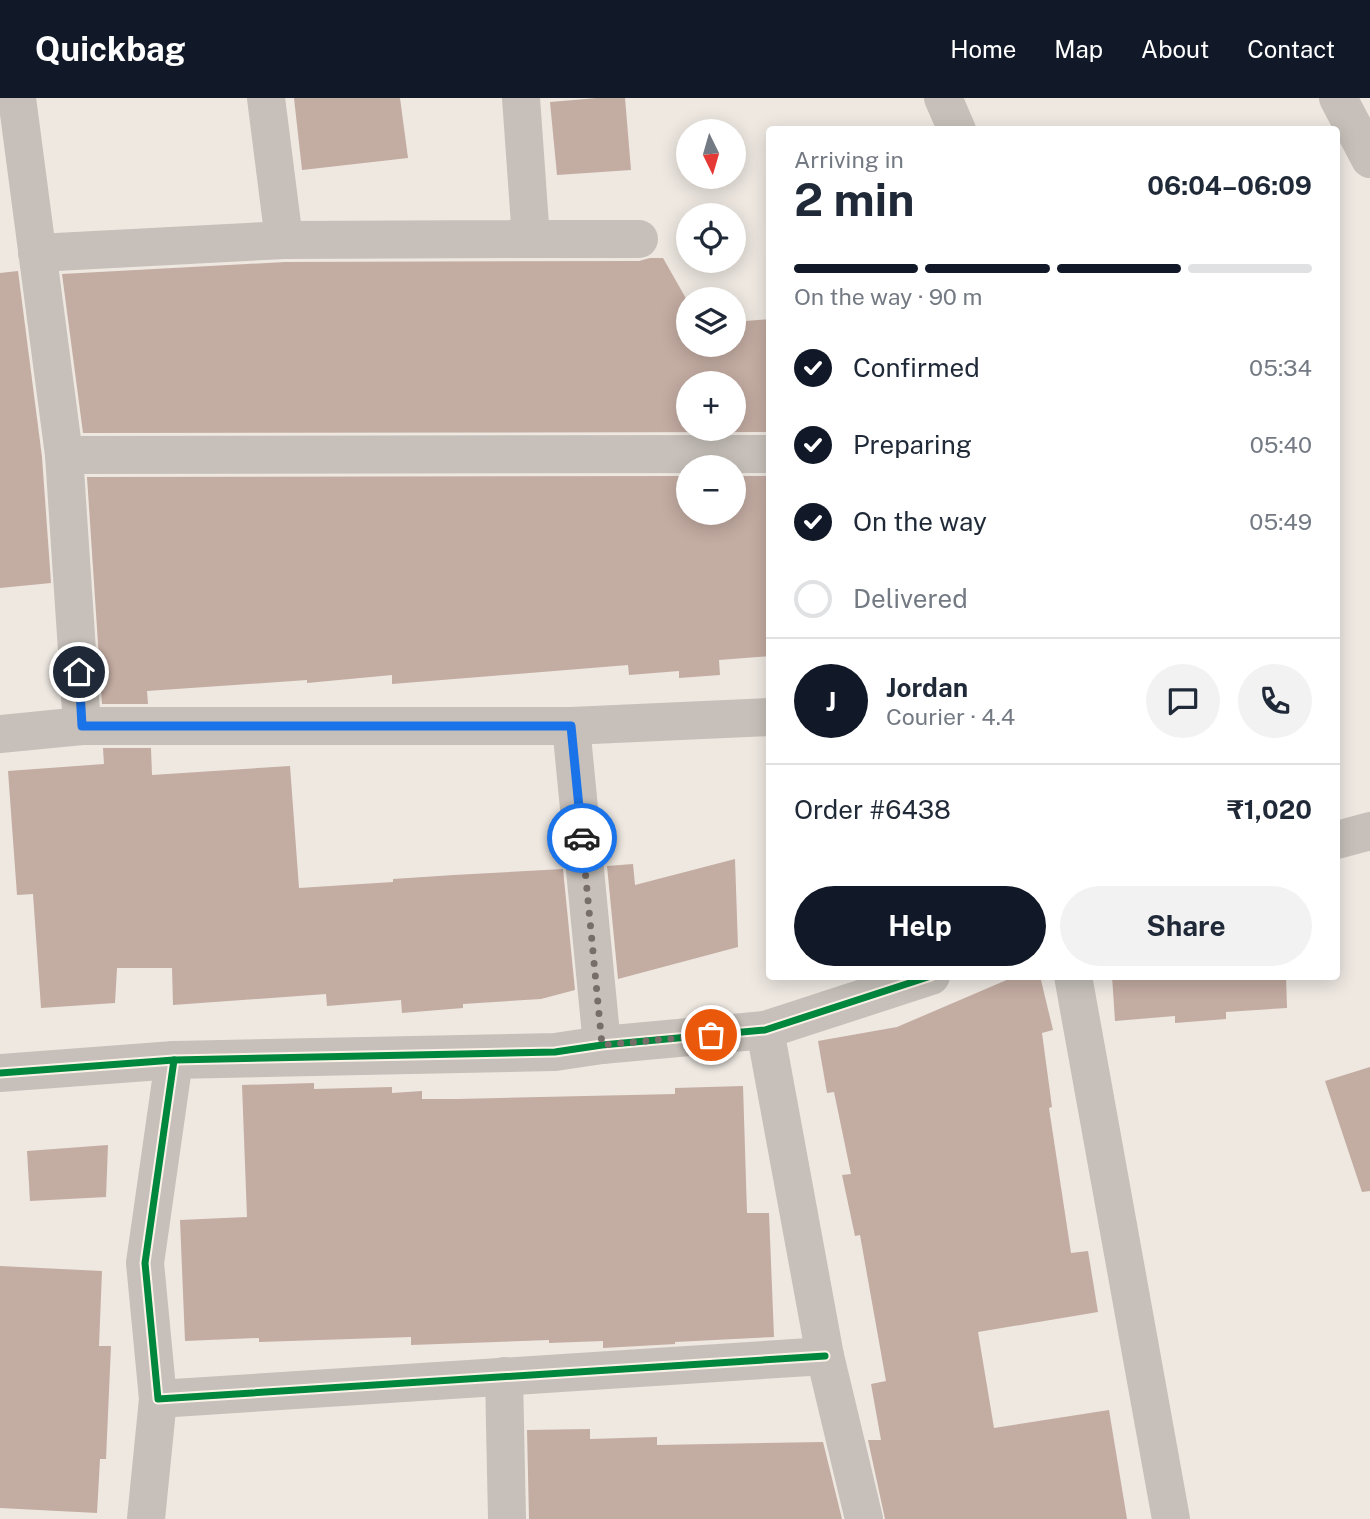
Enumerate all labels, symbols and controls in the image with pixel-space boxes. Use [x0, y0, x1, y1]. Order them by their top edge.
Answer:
text: Quickbag [35, 30, 186, 68]
text: Home [950, 35, 1016, 63]
text: Map [1054, 35, 1103, 63]
text: About [1141, 35, 1209, 63]
text: Contact [1247, 35, 1335, 63]
north arrow [676, 119, 746, 189]
map controls [676, 119, 746, 525]
text: Arriving in [794, 146, 904, 173]
text: 06:04–06:09 [1147, 170, 1312, 201]
text: 2 min [794, 172, 914, 226]
button: locate [676, 203, 746, 273]
text: On the way · 90 m [794, 283, 982, 310]
button: layers [676, 287, 746, 357]
icon: check [794, 349, 832, 387]
text: Confirmed [853, 352, 980, 383]
text: 05:34 [1249, 354, 1312, 381]
button: + [676, 371, 746, 441]
icon: check [794, 426, 832, 464]
text: Preparing [853, 429, 972, 460]
text: 05:40 [1250, 431, 1312, 458]
button: − [676, 455, 746, 525]
icon: check [794, 503, 832, 541]
text: On the way [853, 506, 987, 537]
text: 05:49 [1249, 508, 1312, 535]
text: Delivered [853, 583, 968, 614]
pin [49, 642, 109, 702]
icon: home [60, 653, 98, 691]
button: chat [1146, 664, 1220, 738]
button: phone [1238, 664, 1312, 738]
text: Jordan [886, 672, 968, 703]
text: J [826, 686, 836, 717]
text: Courier · 4.4 [886, 703, 1015, 730]
text: Order #6438 [794, 794, 951, 825]
text: ₹1,020 [1227, 794, 1312, 825]
courier [547, 803, 617, 873]
icon: car [563, 819, 601, 857]
button: Help [794, 886, 1046, 966]
button: Share [1060, 886, 1312, 966]
pin [681, 1005, 741, 1065]
icon: bag [692, 1016, 730, 1054]

